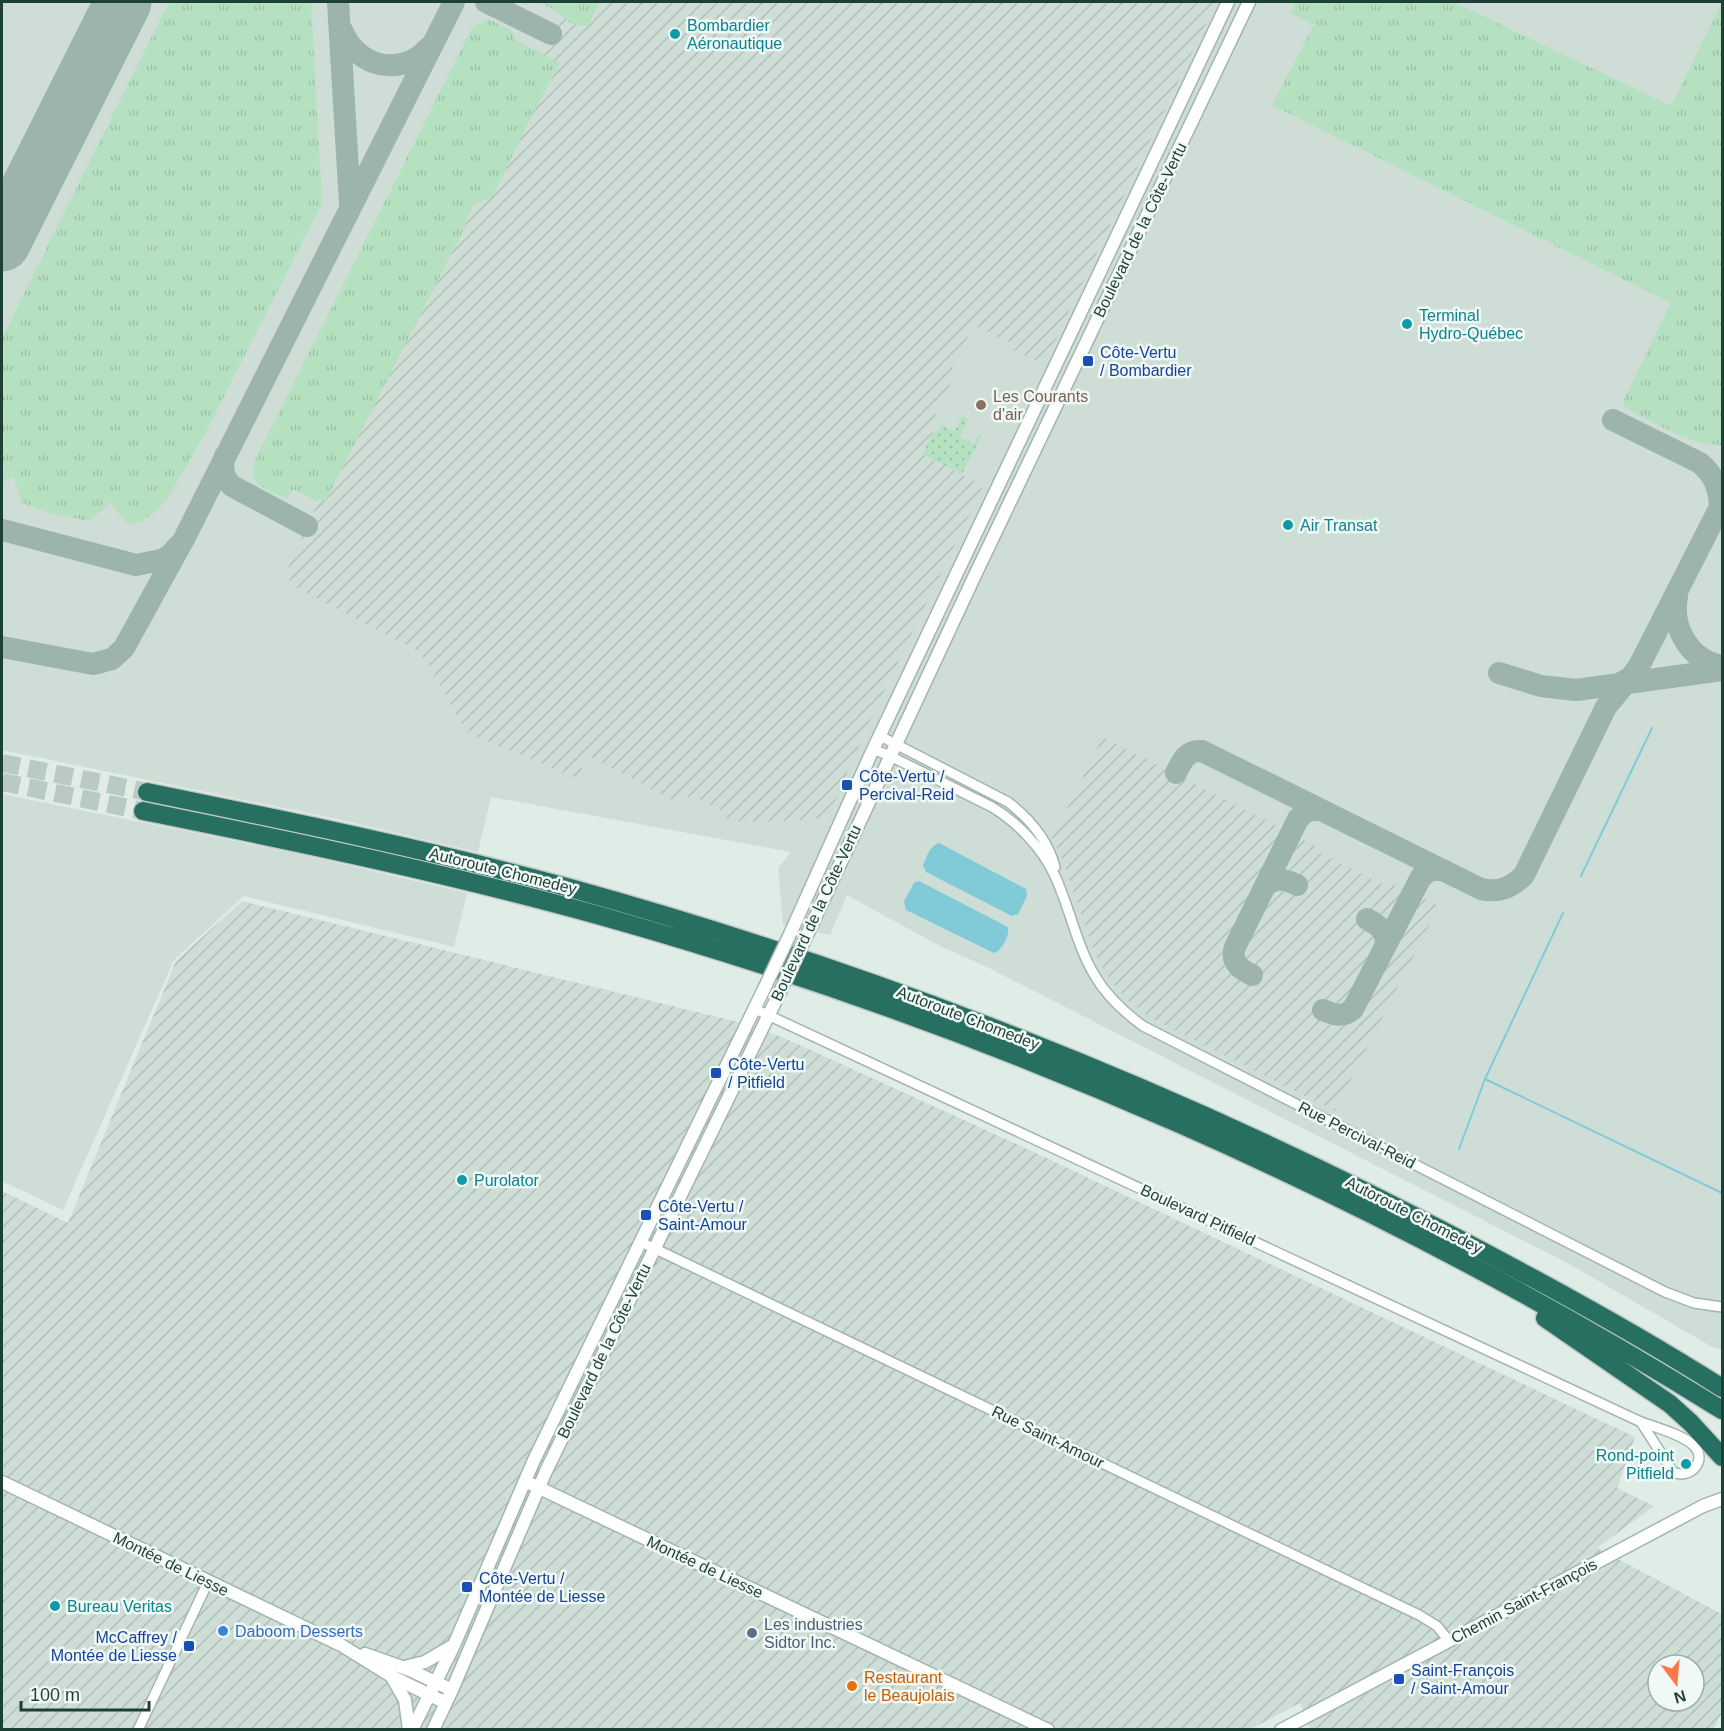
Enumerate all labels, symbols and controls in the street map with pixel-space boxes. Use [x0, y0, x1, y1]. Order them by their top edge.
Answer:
place label: Bombardier Aéronautique [687, 17, 782, 52]
marker: Bombardier Aéronautique [668, 27, 682, 41]
street label: Boulevard de la Côte-Vertu [1090, 140, 1190, 320]
place label: Terminal Hydro-Québec [1419, 307, 1523, 342]
marker: Terminal Hydro-Québec [1400, 317, 1414, 331]
place label: Côte-Vertu / Bombardier [1100, 344, 1192, 379]
marker: Côte-Vertu / Bombardier [1081, 354, 1095, 368]
place label: Les Courants d'air [993, 388, 1088, 423]
marker: Les Courants d'air [974, 398, 988, 412]
place label: Air Transat [1300, 517, 1378, 534]
marker: Air Transat [1281, 518, 1295, 532]
place label: Côte-Vertu / Percival-Reid [859, 768, 954, 803]
marker: Côte-Vertu / Percival-Reid [840, 778, 854, 792]
street label: Boulevard de la Côte-Vertu [768, 822, 864, 1004]
street label: Autoroute Chomedey [428, 844, 578, 898]
street label: Autoroute Chomedey [894, 983, 1042, 1053]
place label: Côte-Vertu / Pitfield [728, 1056, 804, 1091]
marker: Côte-Vertu / Pitfield [709, 1066, 723, 1080]
street label: Rue Percival-Reid [1296, 1098, 1418, 1172]
place label: Purolator [474, 1172, 540, 1189]
marker: Purolator [455, 1173, 469, 1187]
street label: Autoroute Chomedey [1343, 1173, 1485, 1257]
street label: Boulevard Pitfield [1138, 1181, 1258, 1249]
place label: Côte-Vertu / Saint-Amour [658, 1198, 748, 1233]
marker: Côte-Vertu / Saint-Amour [639, 1208, 653, 1222]
street label: Boulevard de la Côte-Vertu [554, 1261, 654, 1441]
street label: Rue Saint-Amour [989, 1402, 1107, 1472]
place label: Rond-point Pitfield [1596, 1447, 1675, 1482]
marker: Rond-point Pitfield [1679, 1457, 1693, 1471]
street label: Montée de Liesse [111, 1529, 232, 1599]
street label: Montée de Liesse [644, 1533, 766, 1601]
street label: Chemin Saint-François [1448, 1555, 1600, 1647]
place label: Côte-Vertu / Montée de Liesse [479, 1570, 605, 1605]
marker: Côte-Vertu / Montée de Liesse [460, 1580, 474, 1594]
place label: Bureau Veritas [67, 1598, 172, 1615]
marker: Bureau Veritas [48, 1599, 62, 1613]
place label: Les industries Sidtor Inc. [764, 1616, 863, 1651]
place label: Daboom Desserts [235, 1623, 363, 1640]
marker: Daboom Desserts [216, 1624, 230, 1638]
marker: Les industries Sidtor Inc. [745, 1626, 759, 1640]
place label: McCaffrey / Montée de Liesse [51, 1629, 178, 1664]
marker: McCaffrey / Montée de Liesse [182, 1639, 196, 1653]
north arrow [1646, 1653, 1706, 1713]
place label: Saint-François / Saint-Amour [1411, 1662, 1514, 1697]
place label: Restaurant le Beaujolais [864, 1669, 955, 1704]
marker: Saint-François / Saint-Amour [1392, 1672, 1406, 1686]
scale bar [21, 1674, 148, 1712]
marker: Restaurant le Beaujolais [845, 1679, 859, 1693]
text: 100 m [30, 1685, 80, 1705]
text: N [1672, 1687, 1688, 1707]

